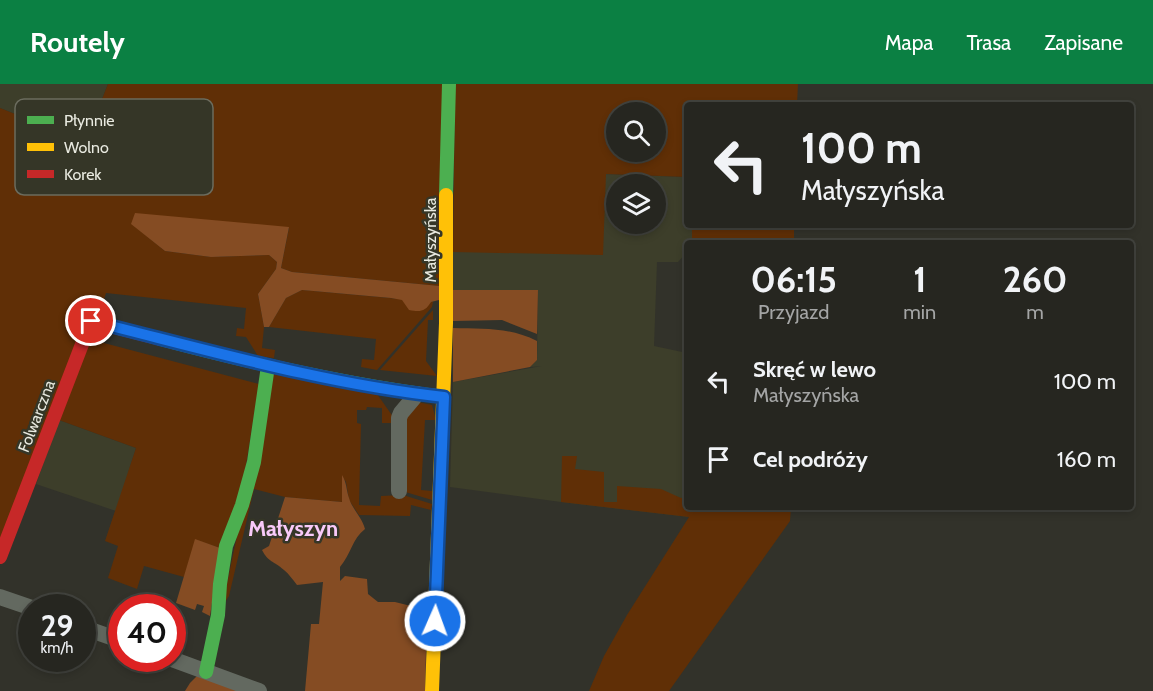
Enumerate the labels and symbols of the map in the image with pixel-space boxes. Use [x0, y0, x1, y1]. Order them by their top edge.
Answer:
legend [15, 99, 213, 195]
text: Płynnie [64, 111, 114, 130]
text: Wolno [64, 138, 109, 157]
text: Korek [64, 165, 102, 184]
street label: Małyszyńska [421, 197, 440, 282]
pin [65, 295, 116, 346]
street label: Folwarczna [14, 377, 59, 455]
district label: Małyszyn [248, 515, 338, 542]
position arrow [403, 589, 467, 653]
speed limit sign: 40 [108, 594, 186, 672]

